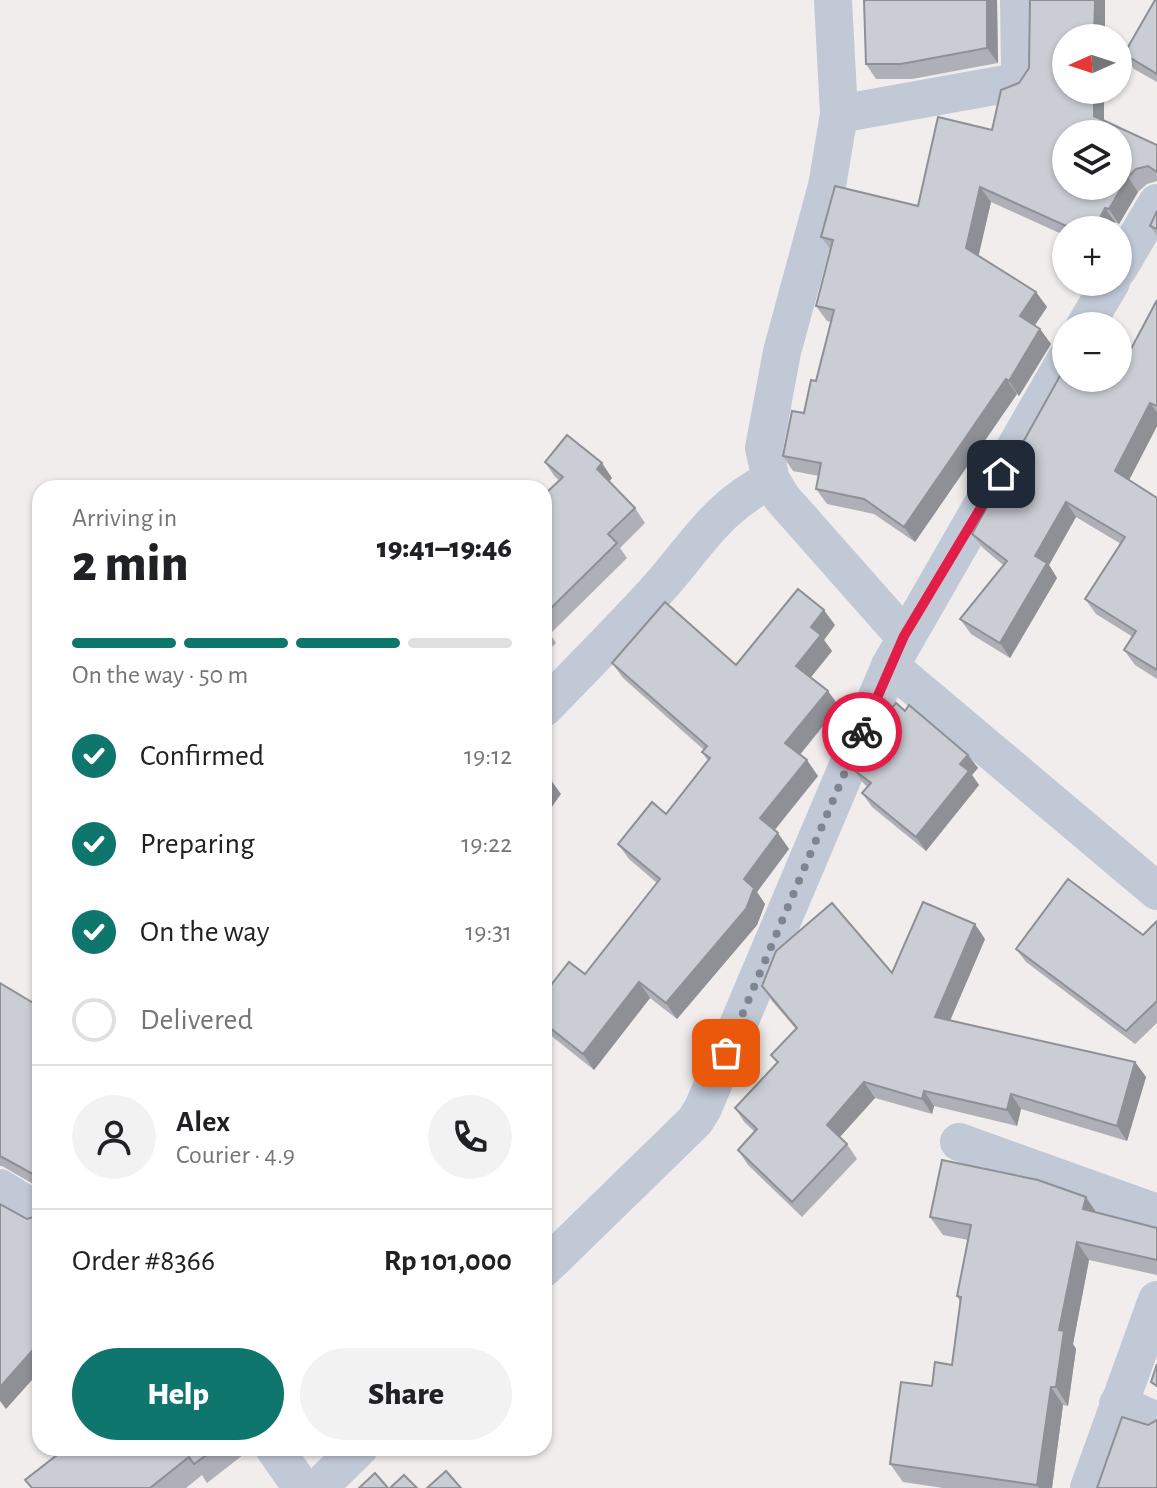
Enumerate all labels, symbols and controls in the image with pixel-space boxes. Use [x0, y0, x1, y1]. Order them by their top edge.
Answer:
north arrow [1052, 24, 1132, 104]
map controls [1052, 24, 1132, 392]
button: layers [1052, 120, 1132, 200]
button: + [1052, 216, 1132, 296]
button: − [1052, 312, 1132, 392]
pin [967, 440, 1035, 508]
icon: home [979, 452, 1023, 496]
text: Arriving in [72, 505, 177, 531]
text: 19:41–19:46 [377, 533, 512, 563]
text: 2 min [72, 538, 188, 590]
text: On the way · 50 m [72, 662, 248, 688]
courier [822, 692, 902, 772]
icon: bike [840, 710, 884, 754]
icon: check [72, 734, 116, 778]
text: Confirmed [140, 741, 264, 771]
text: 19:12 [464, 743, 512, 769]
icon: check [72, 822, 116, 866]
text: Preparing [140, 829, 255, 859]
text: 19:22 [461, 831, 512, 857]
icon: check [72, 910, 116, 954]
text: On the way [140, 917, 269, 947]
text: 19:31 [465, 919, 512, 945]
text: Delivered [140, 1005, 253, 1035]
pin [692, 1019, 760, 1087]
icon: bag [704, 1031, 748, 1075]
button: person [72, 1095, 156, 1179]
button: phone [428, 1095, 512, 1179]
text: Alex [176, 1107, 230, 1137]
text: Courier · 4.9 [176, 1142, 295, 1168]
text: Order #8366 [72, 1246, 215, 1276]
text: Rp 101,000 [384, 1246, 512, 1276]
button: Help [72, 1348, 284, 1440]
button: Share [300, 1348, 512, 1440]

